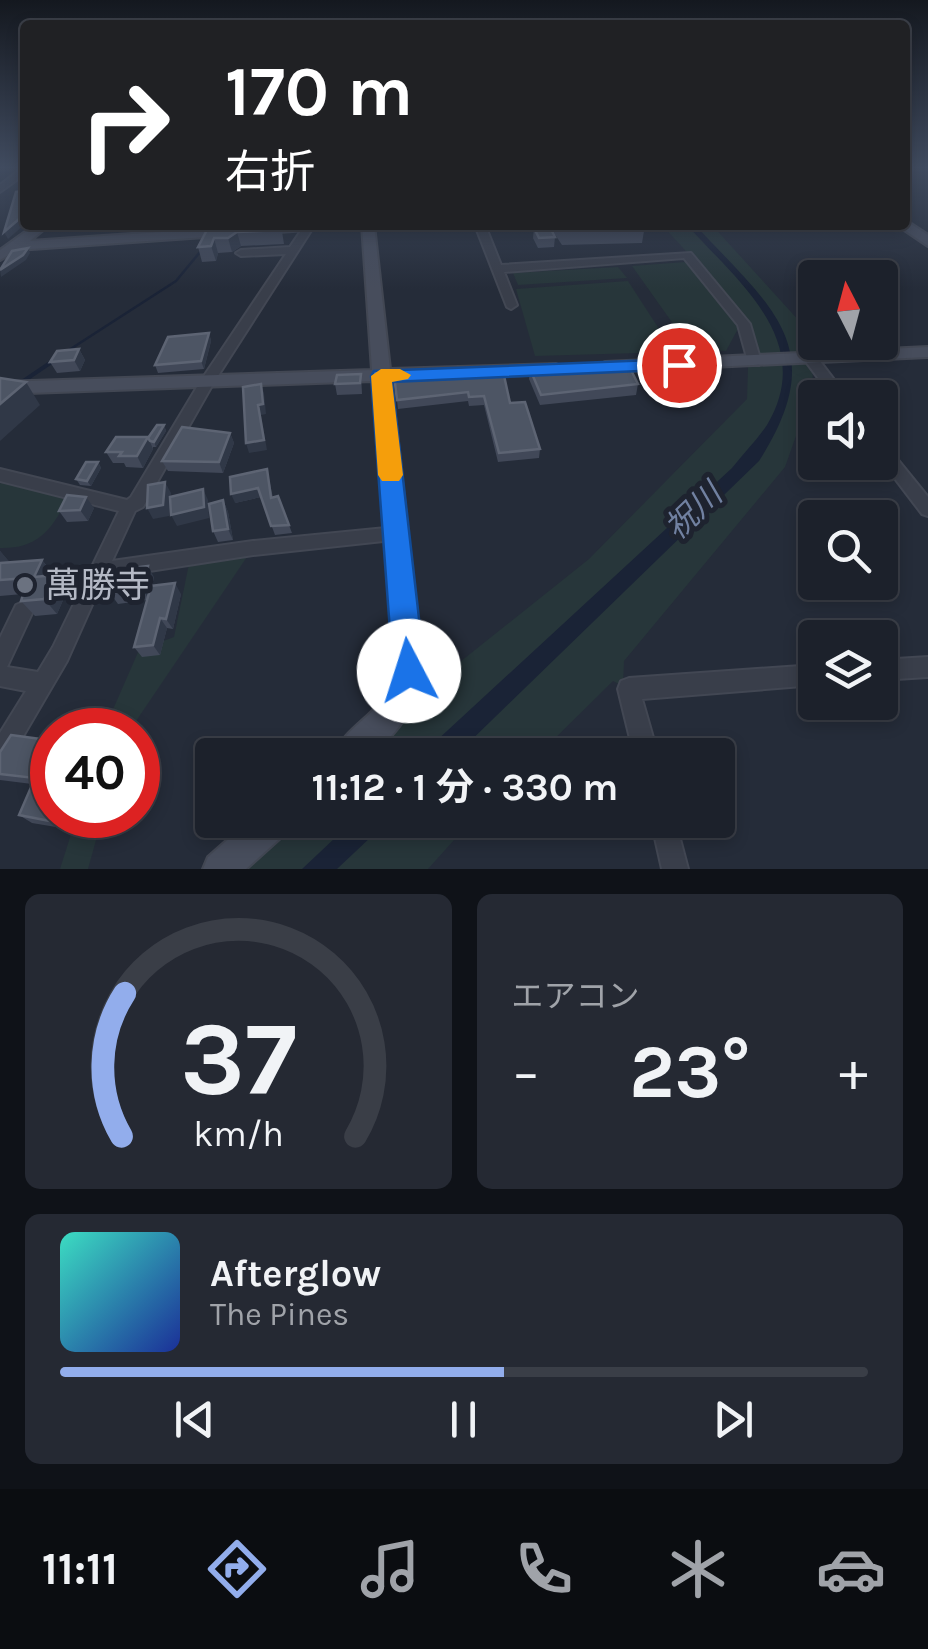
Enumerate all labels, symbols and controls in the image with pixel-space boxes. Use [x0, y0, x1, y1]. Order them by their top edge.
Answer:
text: 170 m [225, 51, 413, 133]
icon: right [60, 60, 190, 190]
text: 右折 [225, 146, 315, 198]
north arrow [798, 260, 898, 360]
map controls [798, 260, 898, 720]
pin [637, 323, 722, 408]
icon: arrive [652, 338, 707, 393]
button: sound [798, 380, 898, 480]
water label: 祝川 [657, 474, 731, 547]
button: search [798, 500, 898, 600]
place label: 萬勝寺 [45, 565, 150, 606]
marker: 萬勝寺 [14, 574, 36, 596]
position arrow [357, 619, 461, 723]
button: layers [798, 620, 898, 720]
speed limit sign: 40 [30, 708, 160, 838]
text: 11:12 · 1 分 · 330 m [312, 765, 618, 810]
text: エアコン [512, 978, 640, 1015]
text: 37 [180, 999, 296, 1120]
text: 23° [629, 1028, 750, 1116]
text: − [512, 1040, 540, 1104]
text: + [839, 1040, 868, 1104]
text: km/h [193, 1113, 284, 1155]
text: Afterglow [210, 1251, 381, 1296]
text: The Pines [210, 1296, 349, 1333]
icon: previous [167, 1392, 222, 1447]
icon: pause [436, 1392, 491, 1447]
icon: next [706, 1392, 761, 1447]
icon: directions [202, 1534, 272, 1604]
icon: music [355, 1534, 425, 1604]
icon: phone [509, 1534, 579, 1604]
icon: climate [663, 1534, 733, 1604]
icon: car [816, 1534, 886, 1604]
text: 11:11 [42, 1543, 118, 1595]

